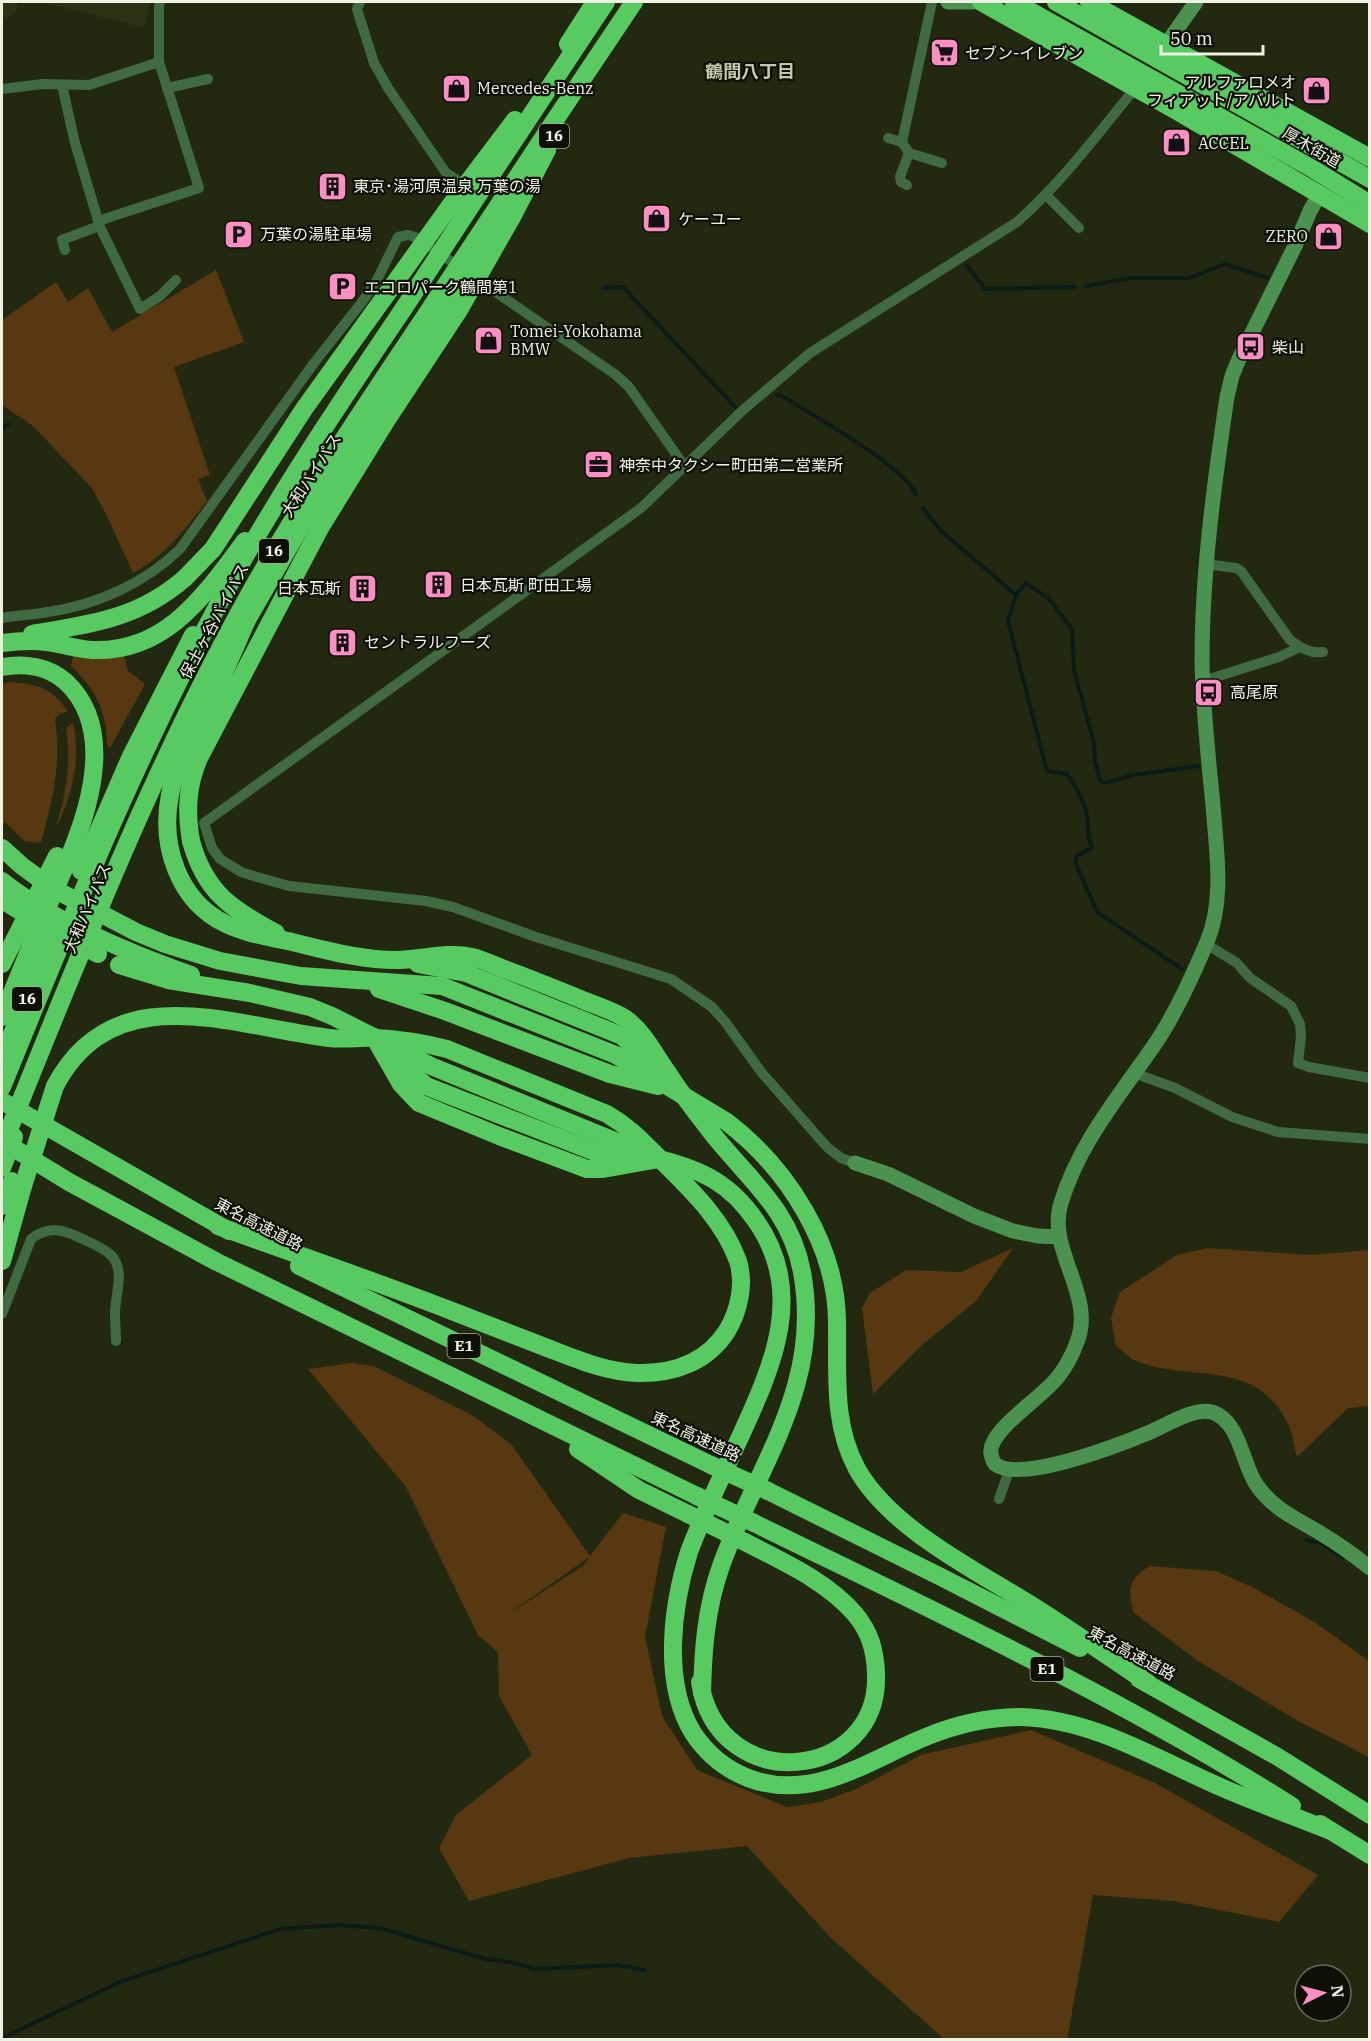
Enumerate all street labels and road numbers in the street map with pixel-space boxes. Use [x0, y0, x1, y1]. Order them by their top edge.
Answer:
street label: 厚木街道 [1279, 122, 1345, 172]
road number: 16 [539, 124, 569, 148]
street label: 大和バイパス [277, 429, 345, 521]
road number: 16 [259, 539, 289, 563]
street label: 保土ヶ谷バイパス [175, 560, 253, 682]
street label: 大和バイパス [59, 860, 115, 956]
road number: 16 [12, 987, 42, 1011]
street label: 東名高速道路 [212, 1193, 306, 1255]
road number: E1 [448, 1334, 480, 1358]
street label: 東名高速道路 [648, 1407, 744, 1465]
street label: 東名高速道路 [1085, 1622, 1179, 1684]
road number: E1 [1030, 1657, 1064, 1681]

